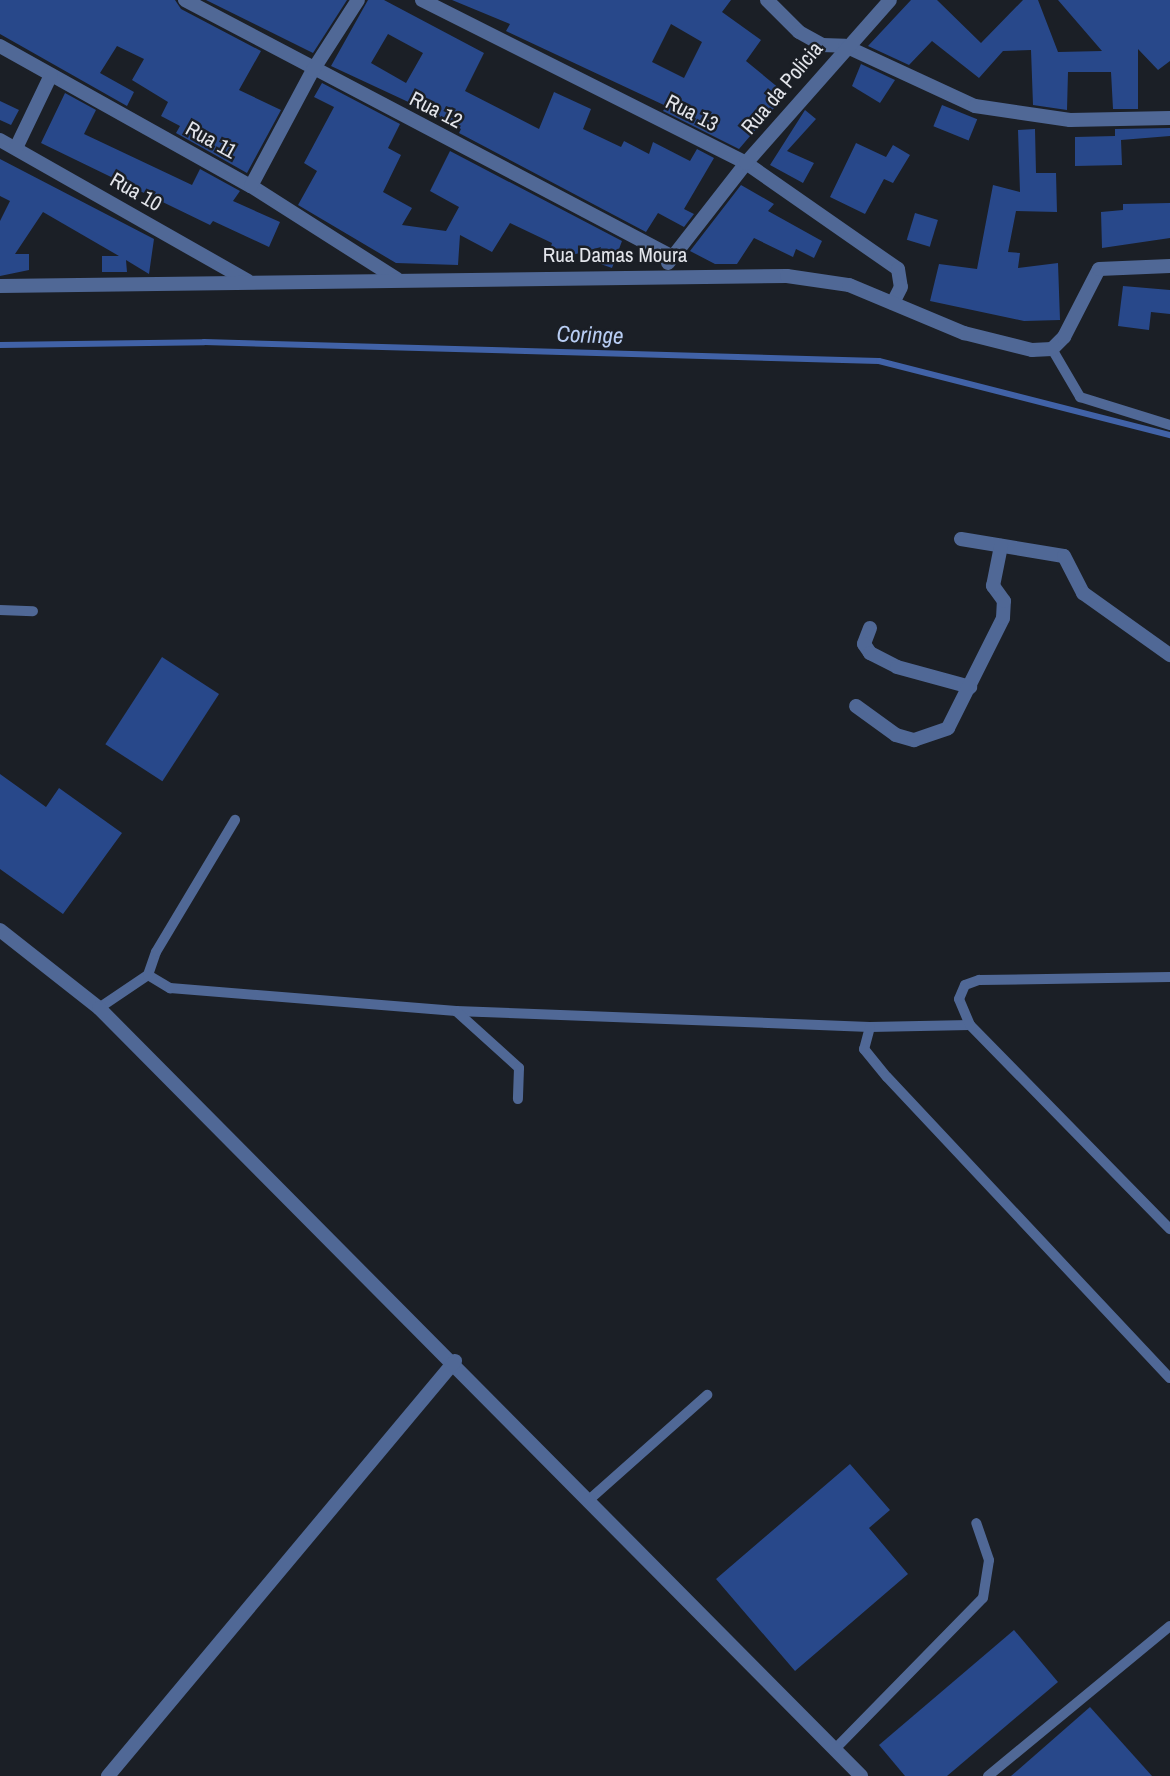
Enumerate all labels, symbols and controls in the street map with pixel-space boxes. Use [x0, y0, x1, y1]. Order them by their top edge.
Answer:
street label: Rua da Policia [736, 37, 828, 139]
street label: Rua 12 [406, 86, 466, 134]
street label: Rua 13 [662, 89, 722, 137]
street label: Rua 11 [181, 116, 241, 164]
street label: Rua 10 [106, 167, 166, 217]
street label: Rua Damas Moura [543, 242, 687, 268]
water label: Coringe [556, 320, 624, 350]

